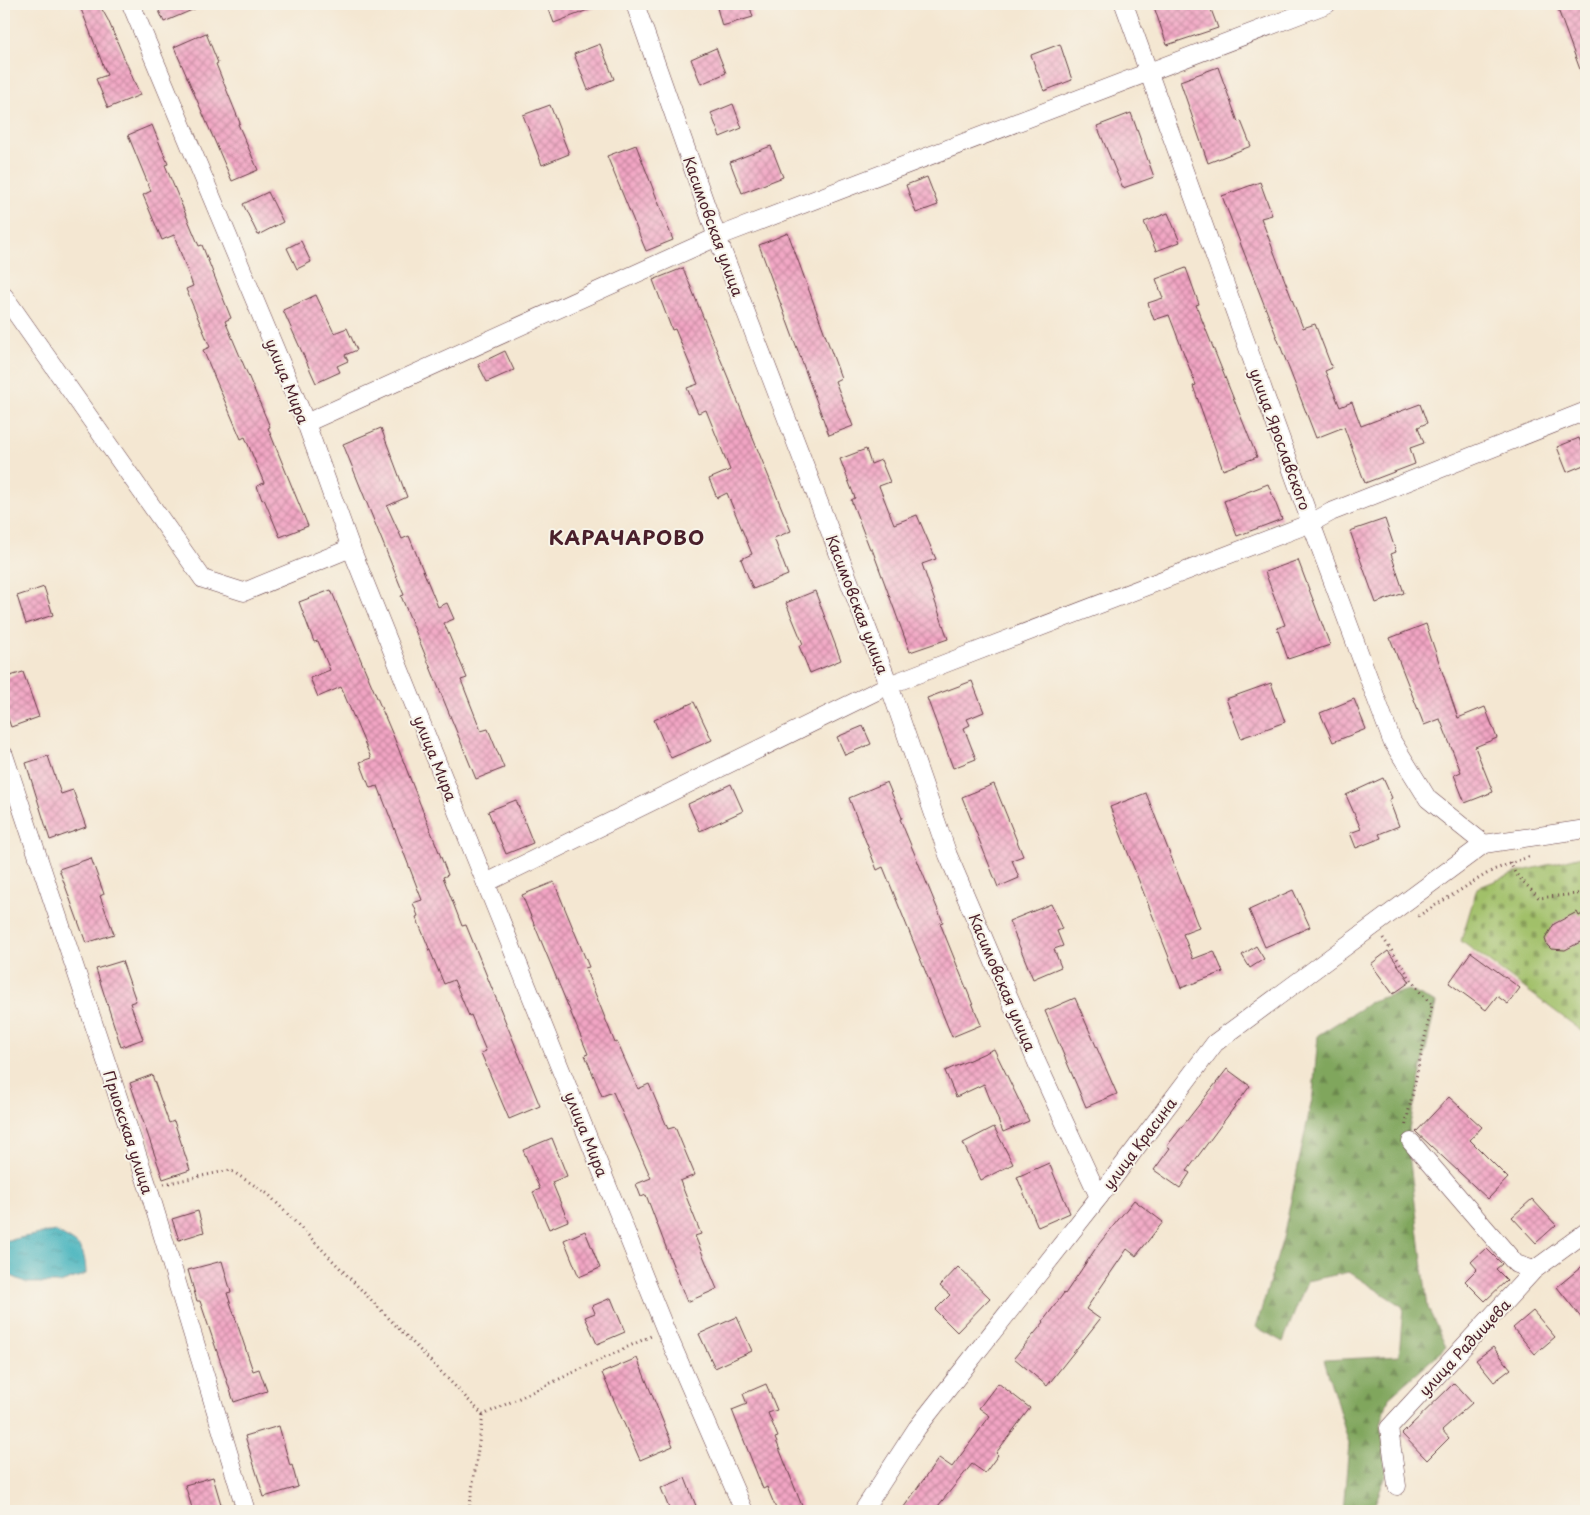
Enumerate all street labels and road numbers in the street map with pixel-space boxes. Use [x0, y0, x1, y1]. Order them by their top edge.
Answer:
street label: Касимовская улица [678, 153, 750, 300]
street label: улица Мира [260, 335, 316, 428]
street label: улица Ярославского [1245, 365, 1317, 513]
street label: Касимовская улица [821, 531, 895, 678]
street label: улица Мира [408, 712, 464, 805]
street label: Касимовская улица [964, 910, 1043, 1055]
street label: Приокская улица [98, 1067, 160, 1197]
street label: улица Мира [559, 1088, 615, 1181]
street label: улица Красина [1097, 1092, 1182, 1194]
street label: улица Радищева [1413, 1293, 1516, 1401]

